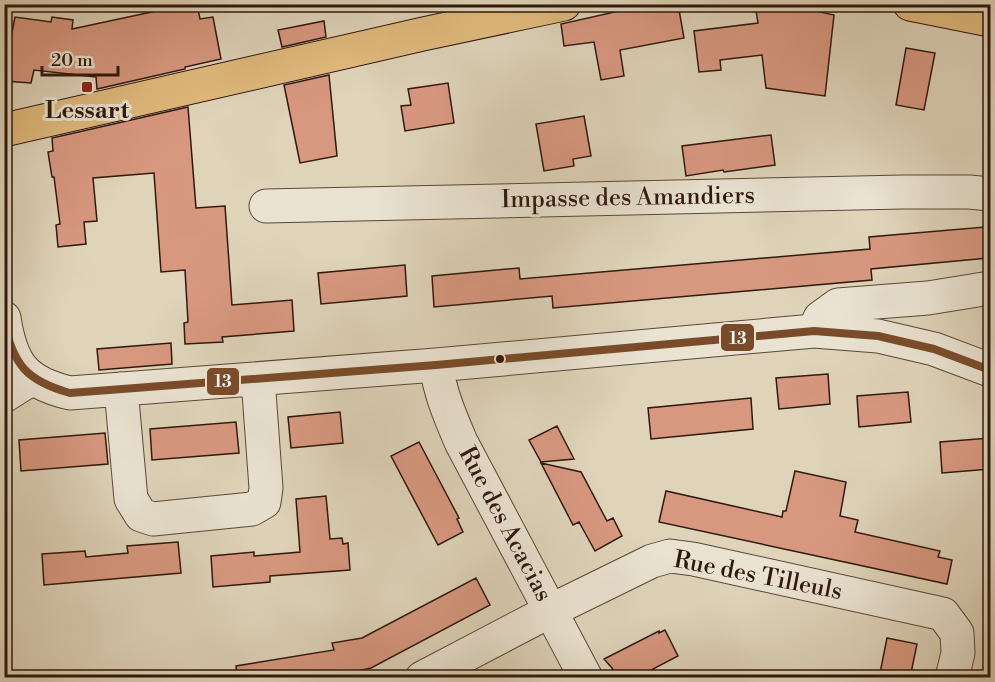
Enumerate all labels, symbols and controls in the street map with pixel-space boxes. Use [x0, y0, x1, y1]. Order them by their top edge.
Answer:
scale bar [42, 39, 118, 77]
text: 20 m [51, 49, 93, 72]
marker: Lessart [80, 80, 94, 94]
place label: Lessart [45, 96, 130, 126]
street label: Impasse des Amandiers [501, 181, 755, 215]
line badge: 13 [720, 323, 755, 352]
text: 13 [729, 329, 747, 349]
unlabelled marker [494, 353, 506, 365]
line badge: 13 [206, 367, 240, 396]
text: 13 [214, 372, 232, 392]
street label: Rue des Acacias [452, 441, 558, 607]
street label: Rue des Tilleuls [671, 545, 845, 607]

